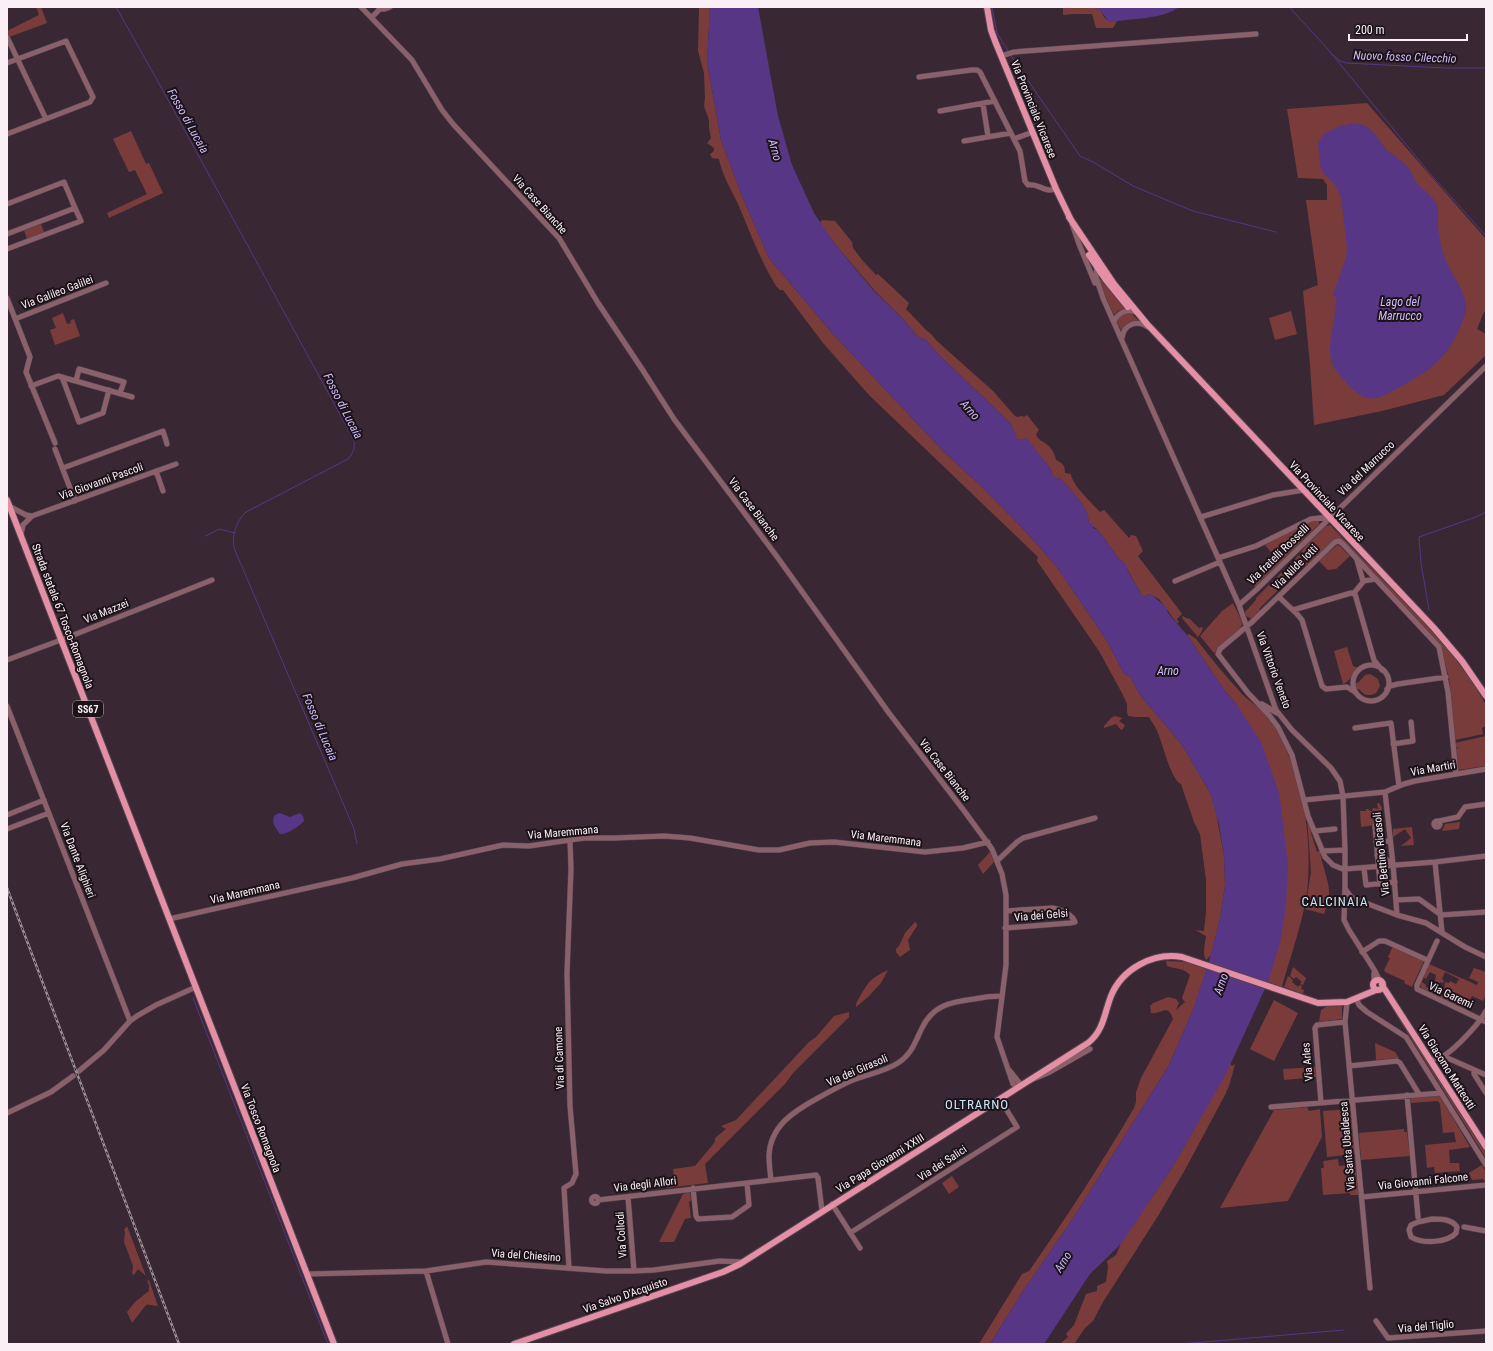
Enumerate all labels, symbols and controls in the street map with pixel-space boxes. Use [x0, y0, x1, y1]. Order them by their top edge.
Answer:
scale bar [1349, 16, 1467, 42]
text: 200 m [1355, 23, 1385, 37]
water label: Nuovo fosso Cilecchio [1353, 48, 1457, 66]
street label: Via Provinciale Vicarese [1008, 58, 1059, 160]
water label: Fosso di Lucaia [164, 86, 212, 156]
water label: Arno [765, 137, 785, 163]
street label: Via Case Bianche [510, 172, 570, 237]
street label: Via Galileo Galilei [19, 273, 95, 312]
water label: Lago del Marrucco [1378, 295, 1422, 323]
water label: Fosso di Lucaia [320, 371, 366, 441]
water label: Arno [957, 396, 983, 423]
street label: Via del Marrucco [1335, 438, 1398, 499]
street label: Via Provinciale Vicarese [1286, 459, 1367, 544]
street label: Via Giovanni Pascoli [57, 460, 145, 503]
street label: Via Case Bianche [726, 475, 781, 543]
street label: Via fratelli Rosselli [1245, 522, 1312, 587]
street label: Strada statale 67 Tosco-Romagnola [29, 542, 96, 690]
street label: Via Nilde Iotti [1270, 542, 1321, 593]
street label: Via Mazzei [82, 597, 131, 626]
street label: Via Vittorio Veneto [1254, 630, 1294, 711]
water label: Arno [1156, 664, 1179, 678]
water label: Fosso di Lucaia [300, 691, 340, 763]
road number: SS67 [73, 701, 103, 717]
street label: Via Case Bianche [916, 737, 973, 804]
street label: Via Martiri [1410, 758, 1457, 779]
street label: Via Bettino Ricasoli [1371, 811, 1392, 897]
street label: Via Dante Alighieri [57, 821, 98, 900]
street label: Via Maremmana [527, 823, 599, 842]
street label: Via Maremmana [850, 828, 922, 849]
street label: Via Maremmana [209, 878, 281, 907]
district label: CALCINAIA [1302, 894, 1368, 909]
street label: Via dei Gelsi [1014, 907, 1068, 924]
water label: Arno [1211, 971, 1231, 998]
street label: Via Garemi [1427, 980, 1475, 1011]
street label: Via Giacomo Matteotti [1415, 1022, 1478, 1112]
street label: Via di Camone [552, 1026, 567, 1090]
street label: Via Arles [1299, 1042, 1316, 1082]
street label: Via dei Girasoli [825, 1052, 890, 1089]
street label: Via Tosco Romagnola [238, 1082, 283, 1174]
district label: OLTRARNO [945, 1097, 1009, 1112]
street label: Via Santa Ubaldesca [1337, 1101, 1358, 1191]
street label: Via Papa Giovanni XXIII [834, 1131, 927, 1196]
street label: Via dei Salici [915, 1143, 969, 1184]
street label: Via Giovanni Falcone [1377, 1170, 1469, 1193]
street label: Via degli Allori [613, 1174, 677, 1195]
street label: Via Collodi [613, 1211, 630, 1259]
street label: Via del Chiesino [491, 1247, 562, 1264]
water label: Arno [1051, 1249, 1075, 1276]
street label: Via Salvo D'Acquisto [581, 1275, 670, 1316]
street label: Via del Tiglio [1397, 1318, 1455, 1335]

